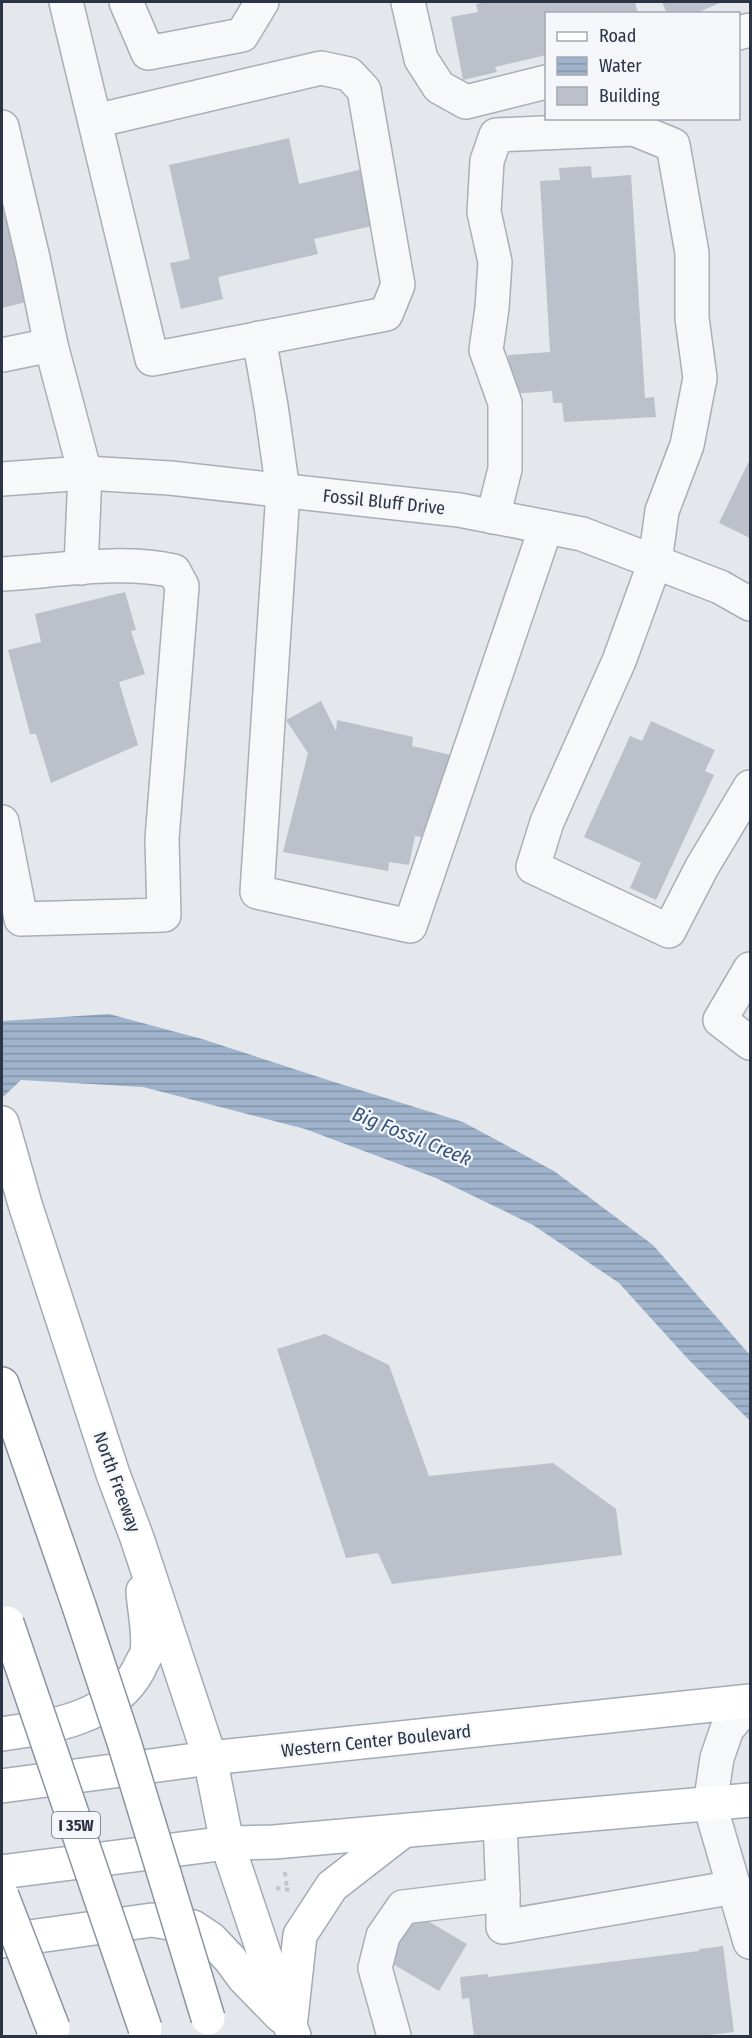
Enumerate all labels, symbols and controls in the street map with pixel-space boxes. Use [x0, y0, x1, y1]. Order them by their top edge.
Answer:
legend [545, 12, 740, 120]
text: Road [599, 25, 636, 47]
text: Water [599, 55, 642, 77]
text: Building [599, 85, 660, 107]
street label: Fossil Bluff Drive [322, 485, 446, 519]
water label: Big Fossil Creek [349, 1101, 475, 1171]
street label: North Freeway [89, 1429, 145, 1535]
street label: Western Center Boulevard [280, 1720, 472, 1762]
road number: I 35W [52, 1812, 100, 1838]

